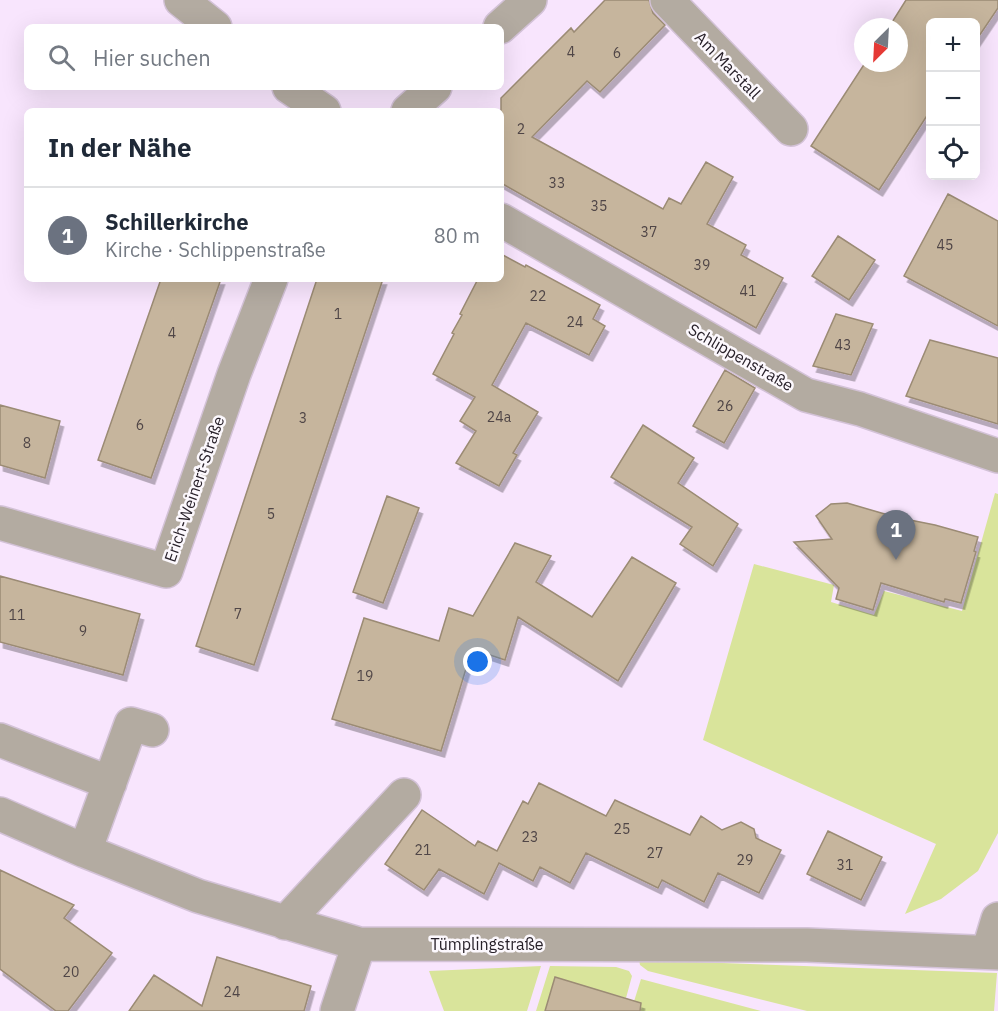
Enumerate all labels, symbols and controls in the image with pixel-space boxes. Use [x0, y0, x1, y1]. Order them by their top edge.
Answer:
north arrow [854, 18, 908, 72]
map controls [926, 18, 980, 180]
button: + [926, 18, 980, 72]
search box [24, 24, 504, 90]
street label: Am Marstall [691, 27, 765, 103]
icon: search [45, 41, 78, 74]
text: Hier suchen [93, 43, 211, 72]
house number: 4 [567, 43, 575, 61]
house number: 6 [613, 44, 621, 62]
button: − [926, 72, 980, 126]
house number: 2 [517, 120, 525, 138]
button: locate [926, 126, 980, 180]
text: In der Nähe [48, 130, 192, 164]
house number: 33 [549, 174, 565, 192]
house number: 35 [591, 197, 607, 215]
text: Schillerkirche [105, 207, 249, 236]
text: 1 [62, 222, 74, 249]
text: 80 m [434, 222, 480, 249]
house number: 37 [641, 223, 657, 241]
text: Kirche · Schlippenstraße [105, 236, 326, 263]
house number: 45 [937, 236, 953, 254]
house number: 39 [694, 256, 710, 274]
house number: 41 [740, 282, 756, 300]
house number: 22 [530, 287, 546, 305]
house number: 1 [334, 305, 342, 323]
house number: 24 [567, 313, 583, 331]
street label: Schlippenstraße [685, 319, 797, 395]
house number: 4 [168, 324, 176, 342]
house number: 43 [835, 336, 851, 354]
house number: 26 [717, 397, 733, 415]
house number: 24a [487, 408, 512, 426]
house number: 3 [299, 409, 307, 427]
street label: Erich-Weinert-Straße [160, 413, 228, 565]
house number: 6 [136, 416, 144, 434]
house number: 8 [23, 434, 31, 452]
house number: 5 [267, 505, 275, 523]
pin: 1 [876, 510, 916, 560]
house number: 7 [234, 605, 242, 623]
house number: 11 [9, 606, 25, 624]
house number: 9 [79, 622, 87, 640]
your location [463, 647, 492, 676]
house number: 19 [357, 667, 373, 685]
house number: 25 [614, 820, 630, 838]
house number: 23 [522, 828, 538, 846]
house number: 21 [415, 841, 431, 859]
house number: 27 [647, 844, 663, 862]
house number: 29 [737, 851, 753, 869]
house number: 31 [837, 856, 853, 874]
street label: Tümplingstraße [430, 934, 544, 954]
house number: 20 [63, 963, 79, 981]
house number: 24 [224, 983, 240, 1001]

